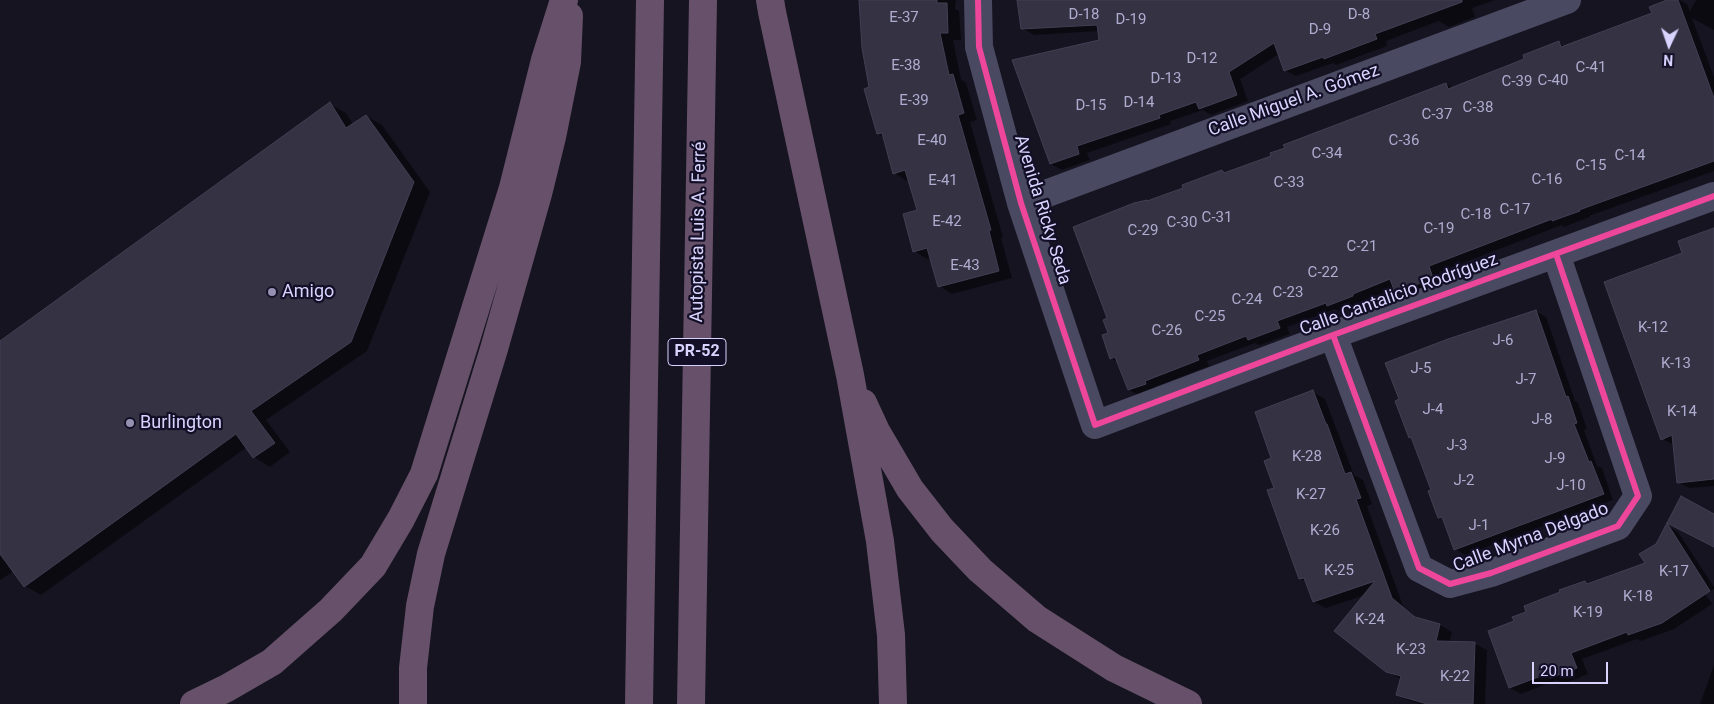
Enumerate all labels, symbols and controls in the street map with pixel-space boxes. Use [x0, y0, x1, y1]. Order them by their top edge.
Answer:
house number: D-18 [1069, 6, 1099, 24]
house number: D-8 [1348, 6, 1370, 24]
house number: E-37 [889, 9, 919, 27]
house number: D-19 [1116, 11, 1146, 29]
north arrow [1644, 20, 1694, 70]
house number: D-9 [1309, 21, 1331, 39]
house number: D-12 [1187, 50, 1217, 68]
text: N [1663, 52, 1674, 68]
house number: E-38 [891, 57, 921, 75]
house number: C-41 [1576, 59, 1606, 77]
street label: Calle Miguel A. Gómez [1205, 60, 1383, 142]
house number: D-13 [1151, 70, 1181, 88]
house number: C-40 [1538, 72, 1568, 90]
house number: C-39 [1502, 73, 1532, 91]
house number: E-39 [899, 92, 929, 110]
house number: D-14 [1124, 94, 1154, 112]
house number: D-15 [1076, 97, 1106, 115]
house number: C-38 [1463, 99, 1493, 117]
house number: C-37 [1422, 106, 1452, 124]
house number: E-40 [917, 132, 947, 150]
house number: C-36 [1389, 132, 1419, 150]
street label: Avenida Ricky Seda [1009, 133, 1075, 287]
street label: Autopista Luis A. Ferré [687, 141, 711, 323]
house number: C-34 [1312, 145, 1342, 163]
house number: C-14 [1615, 147, 1645, 165]
house number: C-15 [1576, 157, 1606, 175]
house number: C-16 [1532, 171, 1562, 189]
house number: E-41 [928, 172, 958, 190]
house number: C-33 [1274, 174, 1304, 192]
house number: C-17 [1500, 201, 1530, 219]
house number: C-18 [1461, 206, 1491, 224]
house number: C-31 [1202, 209, 1232, 227]
house number: E-42 [932, 213, 962, 231]
house number: C-30 [1167, 214, 1197, 232]
house number: C-19 [1424, 220, 1454, 238]
house number: C-29 [1128, 222, 1158, 240]
house number: C-21 [1347, 238, 1377, 256]
street label: Calle Cantalicio Rodríguez [1297, 249, 1501, 341]
house number: E-43 [950, 257, 980, 275]
house number: C-22 [1308, 264, 1338, 282]
place label: Amigo [282, 281, 334, 303]
house number: C-23 [1273, 284, 1303, 302]
marker: Amigo [266, 286, 278, 298]
house number: C-24 [1232, 291, 1262, 309]
house number: C-25 [1195, 308, 1225, 326]
house number: K-12 [1638, 319, 1668, 337]
house number: C-26 [1152, 322, 1182, 340]
house number: J-6 [1493, 332, 1513, 350]
road number: PR-52 [668, 338, 726, 366]
house number: K-13 [1661, 355, 1691, 373]
house number: J-5 [1411, 360, 1431, 378]
house number: J-7 [1516, 371, 1536, 389]
house number: J-4 [1423, 401, 1443, 419]
house number: K-14 [1667, 403, 1697, 421]
house number: J-8 [1532, 411, 1552, 429]
place label: Burlington [140, 412, 222, 434]
marker: Burlington [124, 417, 136, 429]
house number: J-3 [1447, 437, 1467, 455]
house number: K-28 [1292, 448, 1322, 466]
house number: J-9 [1545, 450, 1565, 468]
house number: J-2 [1454, 472, 1474, 490]
house number: J-10 [1556, 477, 1586, 495]
house number: K-27 [1296, 486, 1326, 504]
street label: Calle Myrna Delgado [1450, 498, 1612, 578]
house number: J-1 [1469, 517, 1489, 535]
house number: K-26 [1310, 522, 1340, 540]
house number: K-25 [1324, 562, 1354, 580]
house number: K-17 [1659, 563, 1689, 581]
house number: K-18 [1623, 588, 1653, 606]
house number: K-19 [1573, 604, 1603, 622]
house number: K-24 [1355, 611, 1385, 629]
house number: K-23 [1396, 641, 1426, 659]
scale bar [1534, 652, 1610, 684]
text: 20 m [1540, 662, 1574, 680]
house number: K-22 [1440, 668, 1470, 686]

